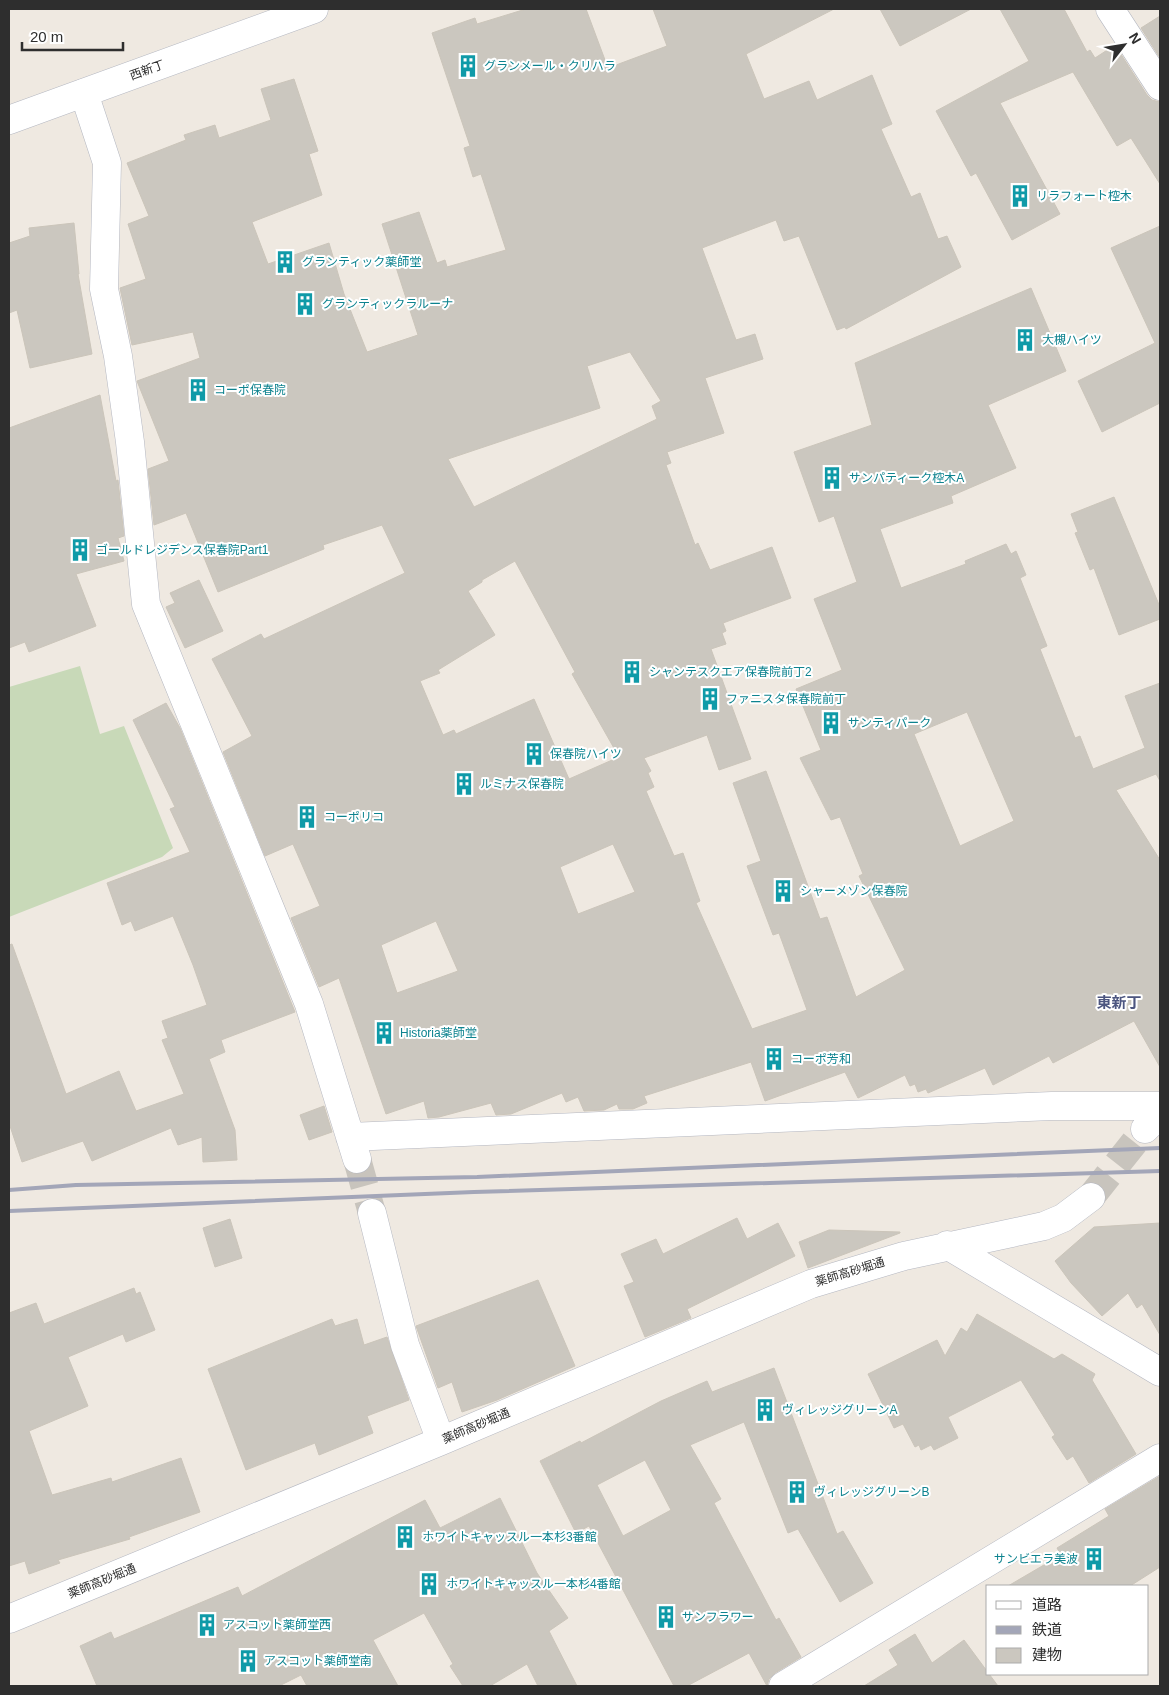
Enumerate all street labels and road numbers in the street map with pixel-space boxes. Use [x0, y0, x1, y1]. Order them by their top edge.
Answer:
street label: 西新丁 [128, 57, 166, 83]
street label: 薬師高砂堀通 [814, 1255, 886, 1289]
street label: 薬師高砂堀通 [440, 1405, 512, 1447]
street label: 薬師高砂堀通 [66, 1561, 138, 1601]

